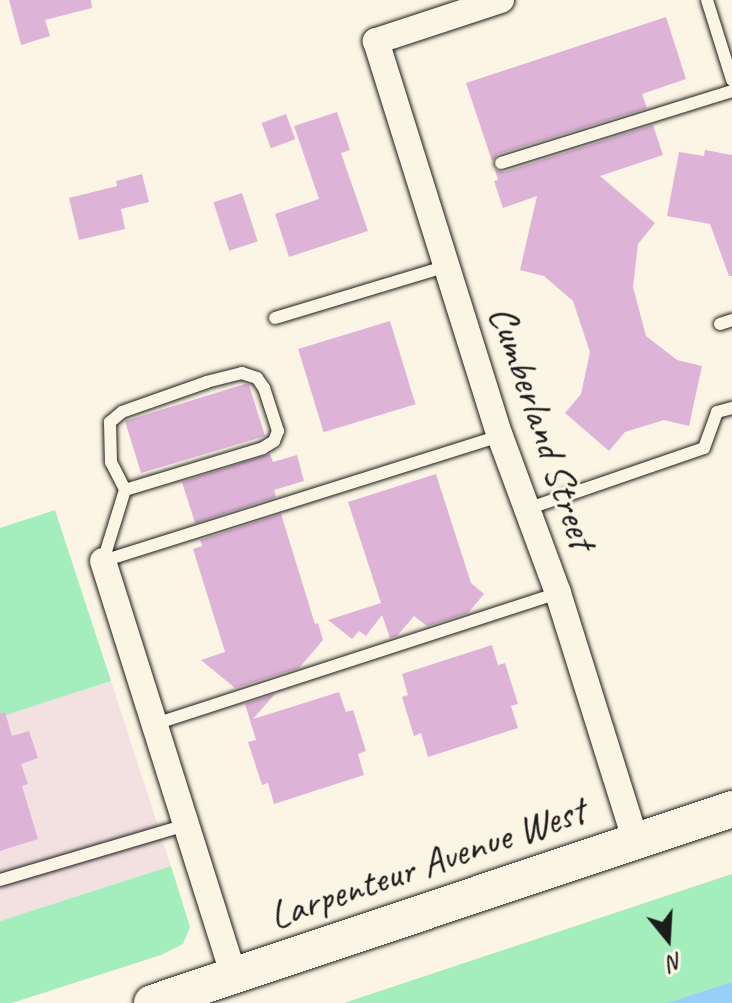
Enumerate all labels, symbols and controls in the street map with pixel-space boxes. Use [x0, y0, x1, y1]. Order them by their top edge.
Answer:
street label: Cumberland Street [479, 299, 607, 555]
street label: Larpenteur Avenue West [263, 786, 591, 940]
north arrow [628, 899, 708, 979]
text: N [665, 946, 686, 977]

